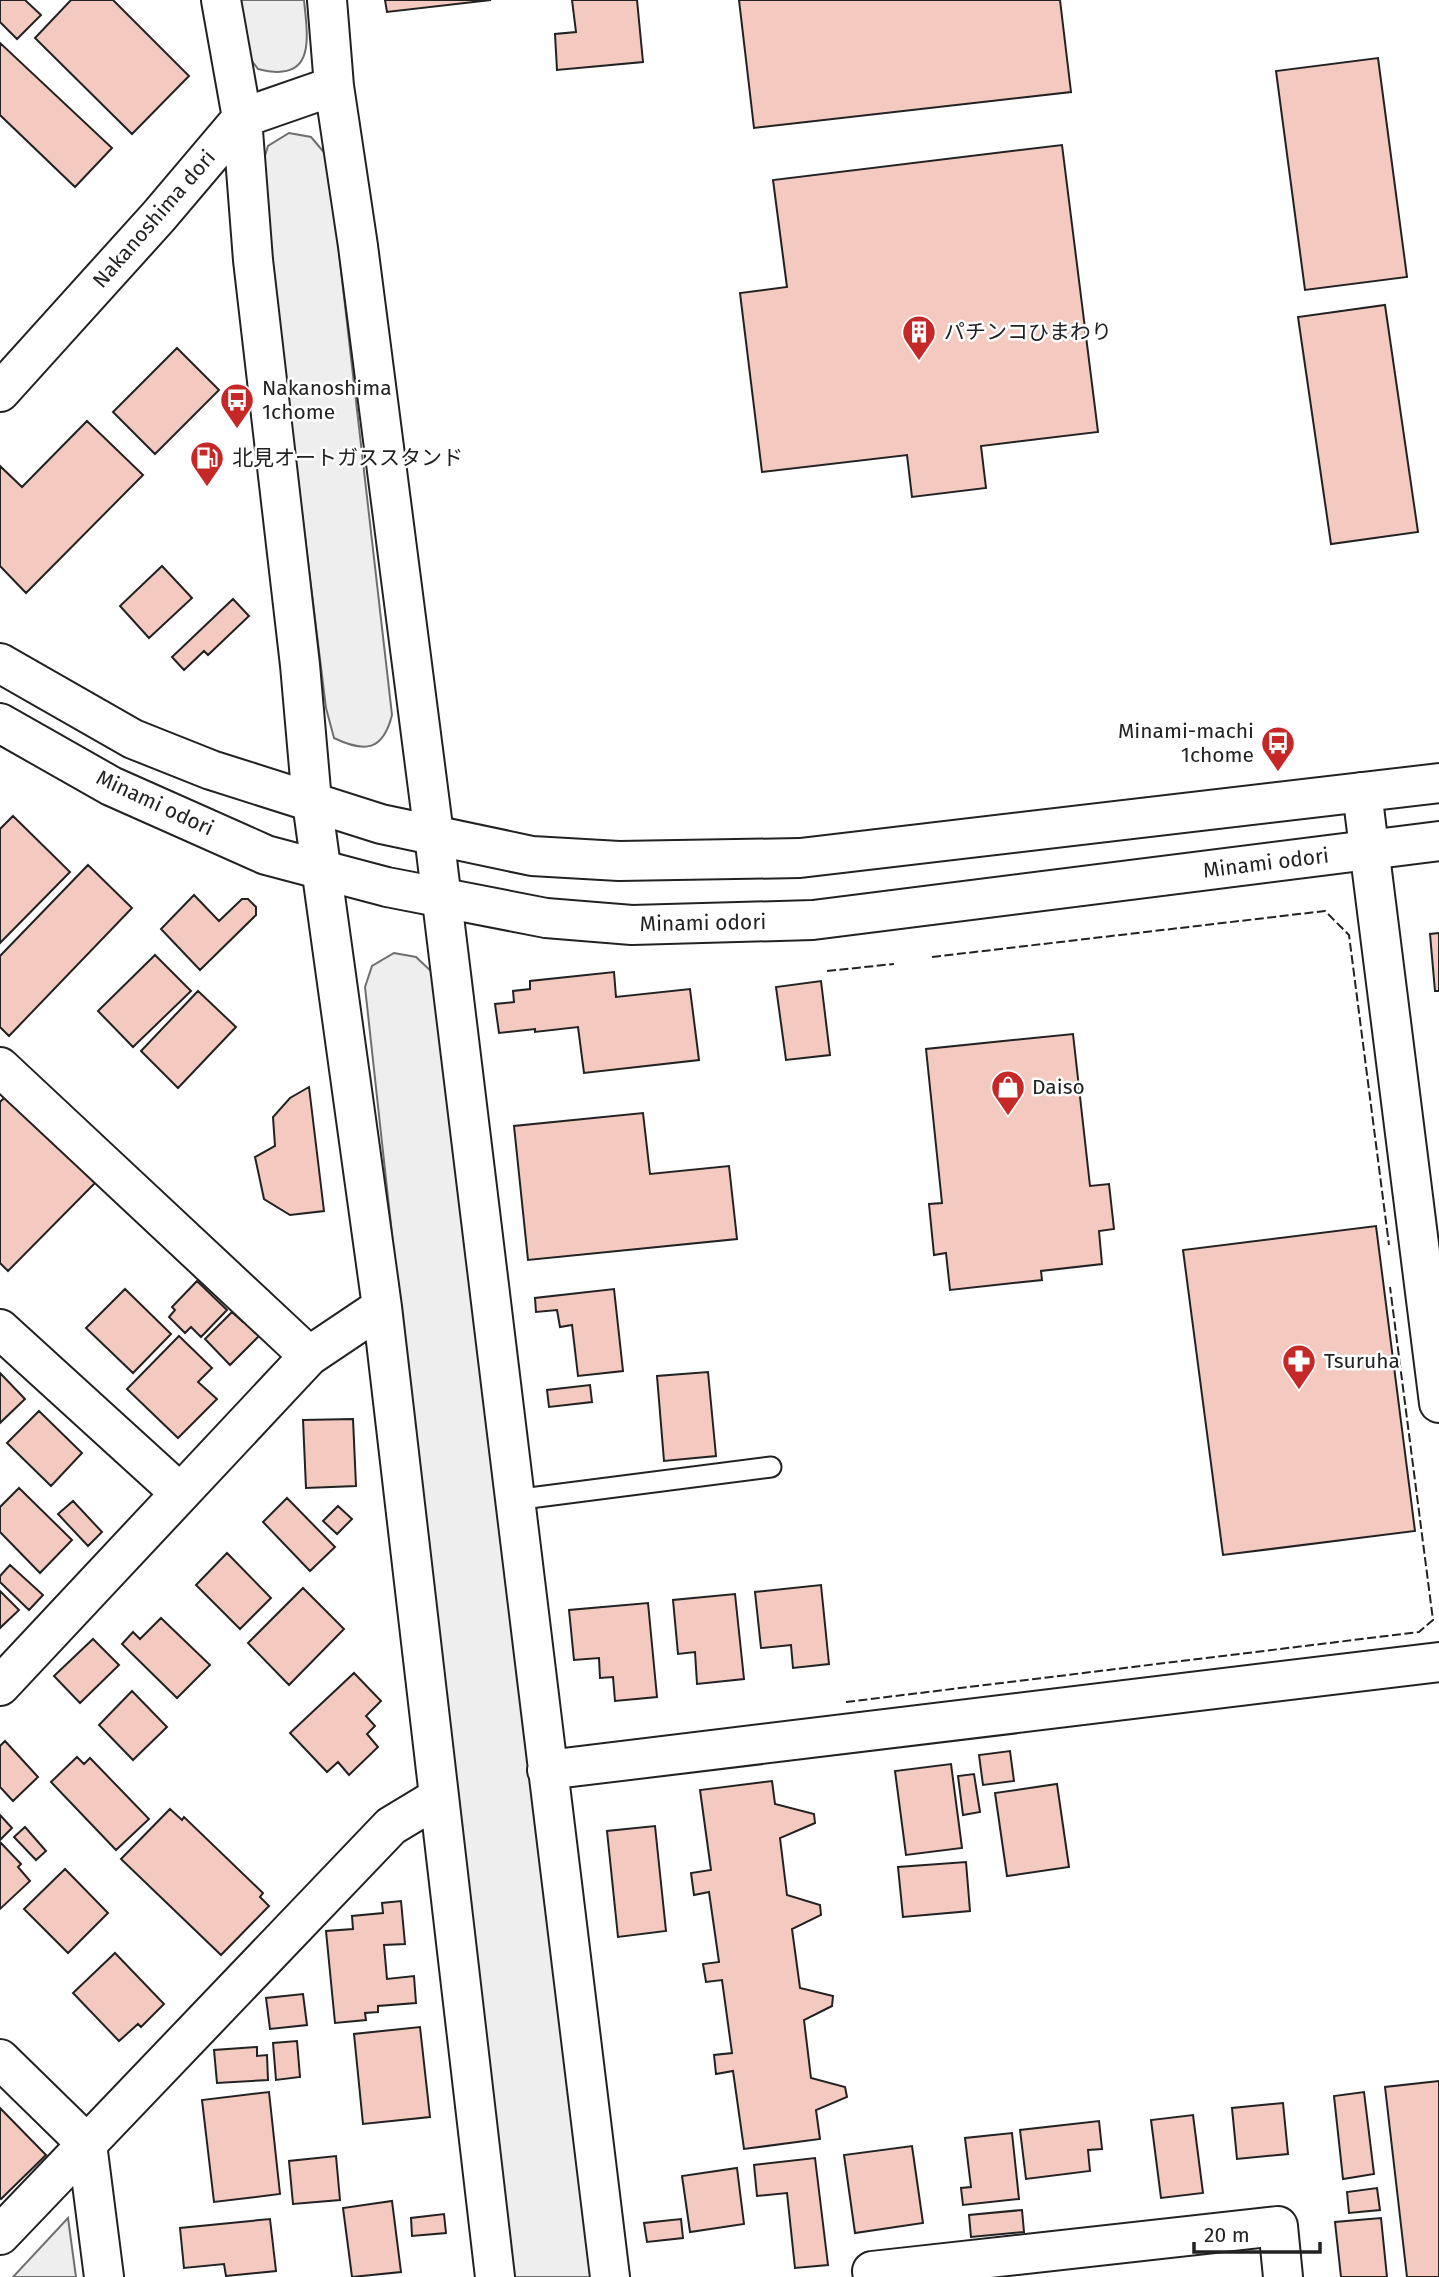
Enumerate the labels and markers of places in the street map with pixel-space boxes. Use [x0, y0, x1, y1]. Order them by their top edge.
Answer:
building icon: パチンコひまわり [900, 313, 938, 362]
place label: パチンコひまわり [944, 319, 1112, 345]
place label: Nakanoshima 1chome [262, 375, 392, 425]
bus stop icon: Nakanoshima 1chome [218, 381, 256, 430]
fuel station icon: 北見オートガススタンド [188, 439, 226, 488]
place label: 北見オートガススタンド [232, 445, 463, 471]
place label: Minami-machi 1chome [1118, 718, 1254, 768]
bus stop icon: Minami-machi 1chome [1259, 724, 1297, 773]
shop icon: Daiso [989, 1068, 1027, 1117]
place label: Daiso [1032, 1074, 1085, 1100]
pharmacy icon: Tsuruha [1280, 1342, 1318, 1391]
place label: Tsuruha [1324, 1348, 1400, 1374]

